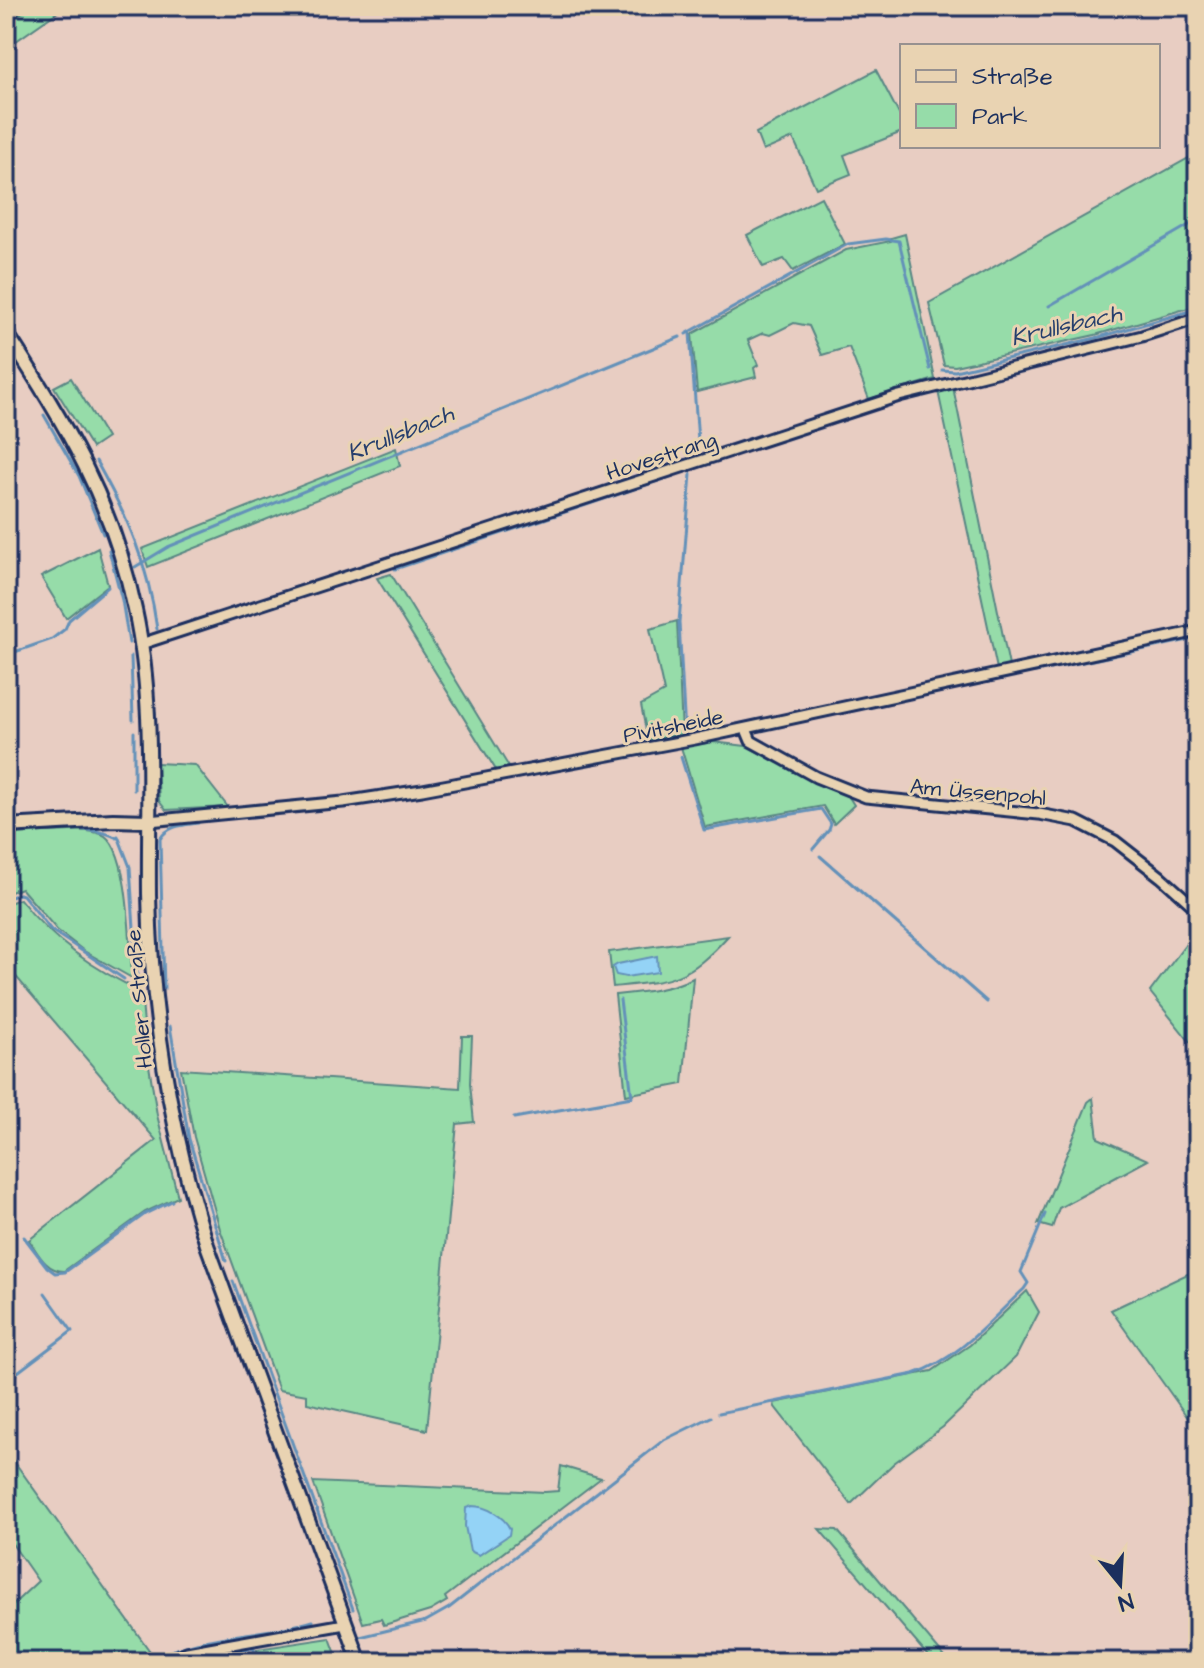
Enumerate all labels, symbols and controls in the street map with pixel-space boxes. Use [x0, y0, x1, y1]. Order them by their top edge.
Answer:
legend [900, 44, 1160, 148]
text: Straße [972, 60, 1053, 94]
text: Park [972, 100, 1028, 134]
water label: Krullsbach [1008, 297, 1126, 355]
water label: Krullsbach [342, 397, 460, 471]
street label: Hovestrang [602, 424, 721, 490]
street label: Pivitsheide [621, 702, 726, 751]
street label: Am Üssenpohl [909, 771, 1047, 814]
street label: Holler Straße [118, 928, 161, 1070]
north arrow [1080, 1544, 1160, 1624]
text: N [1114, 1585, 1137, 1619]

